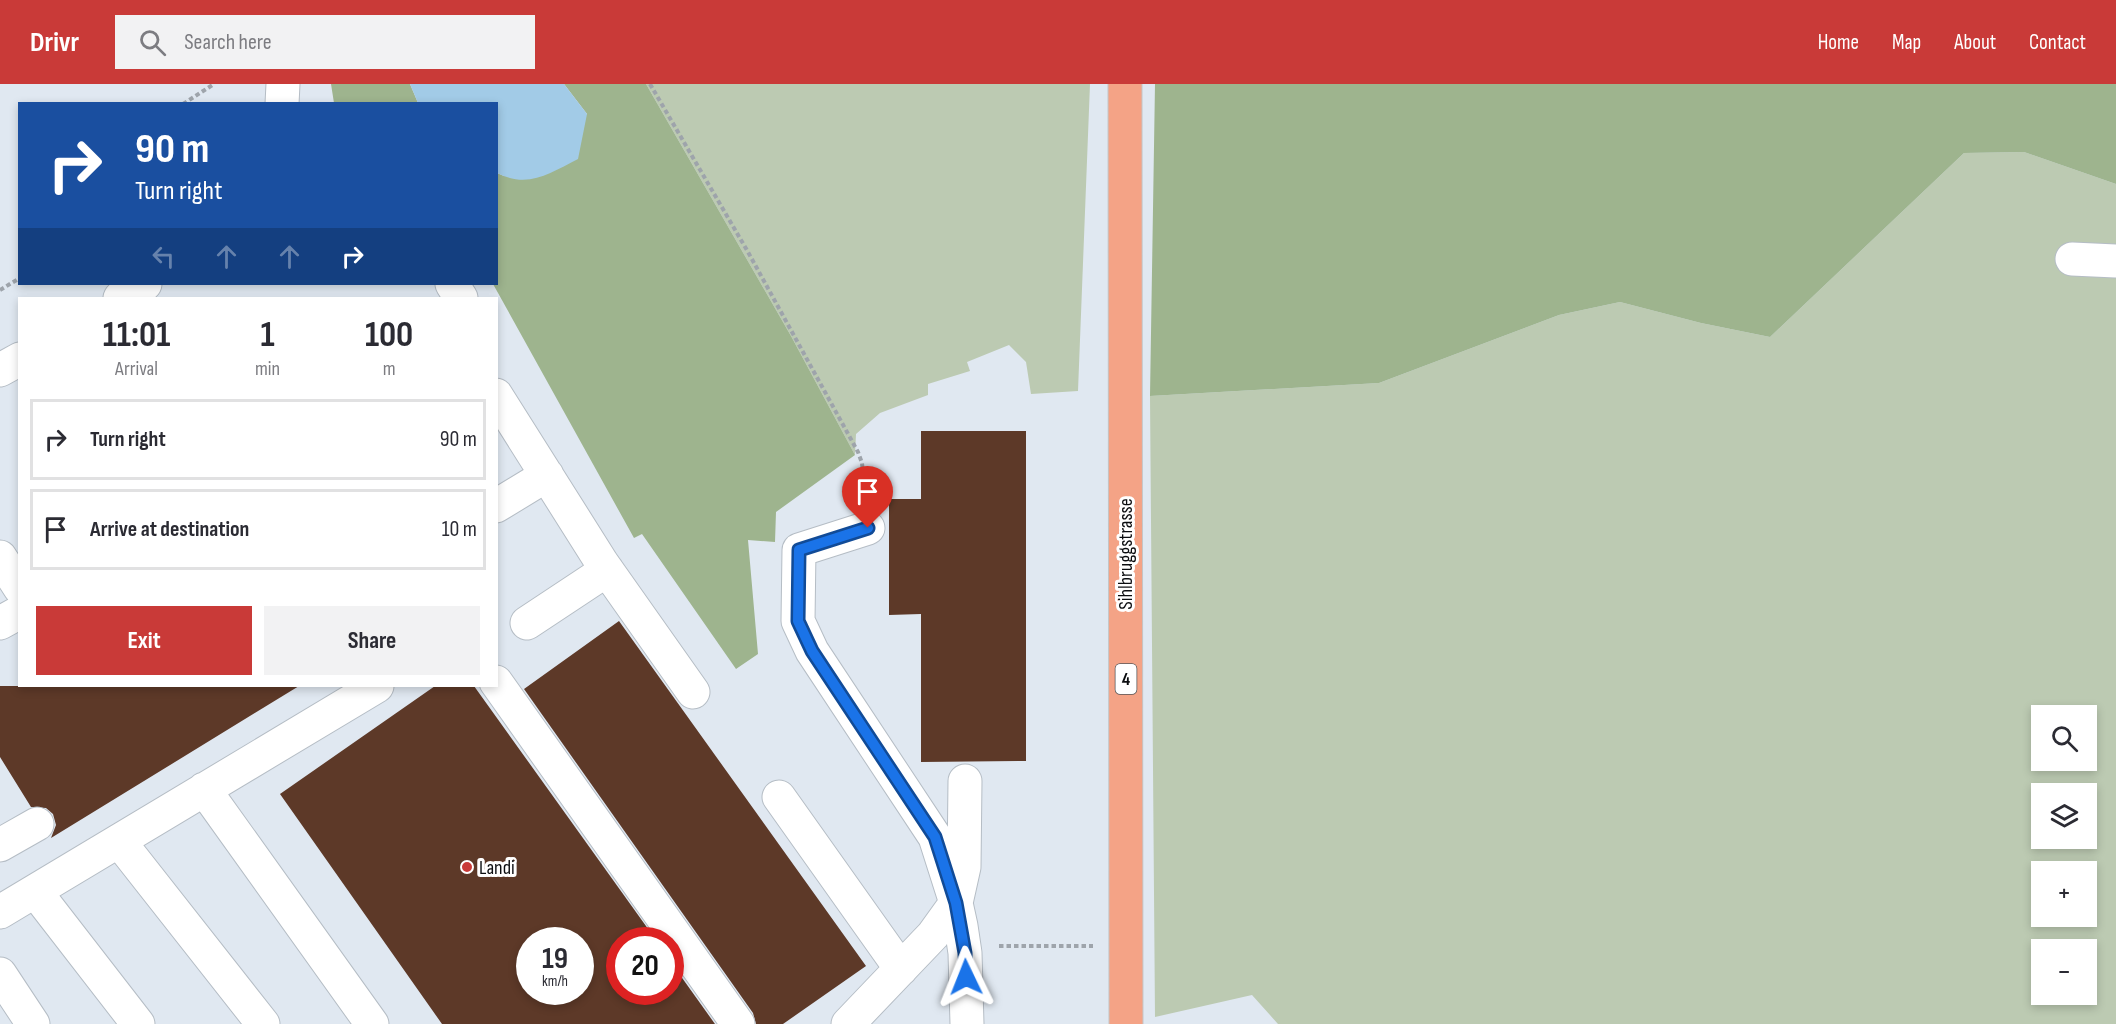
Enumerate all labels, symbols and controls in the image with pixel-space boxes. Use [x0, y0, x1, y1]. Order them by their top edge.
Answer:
search box [115, 15, 535, 69]
text: Drivr [30, 26, 79, 59]
icon: search [136, 26, 169, 59]
text: Search here [184, 29, 272, 56]
text: Home [1818, 30, 1859, 55]
text: Map [1892, 30, 1921, 55]
text: About [1954, 30, 1996, 55]
text: Contact [2029, 30, 2086, 55]
text: 90 m [135, 124, 209, 175]
icon: right [36, 126, 114, 204]
text: Turn right [135, 175, 222, 207]
icon: left [147, 240, 180, 273]
icon: ahead [210, 240, 243, 273]
icon: ahead [273, 240, 306, 273]
icon: right [336, 240, 369, 273]
text: 11:01 [103, 314, 170, 357]
text: 1 [261, 314, 275, 357]
text: 100 [365, 314, 413, 357]
text: Arrival [115, 357, 158, 381]
text: min [255, 357, 280, 381]
text: m [383, 357, 395, 381]
icon: right [39, 423, 72, 456]
text: Turn right [90, 426, 166, 453]
text: 90 m [440, 426, 477, 453]
pin [842, 466, 893, 528]
icon: arrive [851, 475, 884, 508]
street label: Sihlbruggstrasse [1114, 498, 1138, 610]
icon: arrive [39, 513, 72, 546]
text: Arrive at destination [90, 516, 249, 543]
text: 10 m [442, 516, 477, 543]
button: Exit [36, 606, 252, 675]
button: Share [264, 606, 480, 675]
road number: 4 [1116, 664, 1136, 694]
map controls [2031, 705, 2097, 1005]
button: search [2031, 705, 2097, 771]
button: layers [2031, 783, 2097, 849]
place label: Landi [479, 856, 515, 880]
marker: Landi [460, 860, 474, 874]
button: + [2031, 861, 2097, 927]
speed limit sign: 20 [606, 927, 684, 1005]
button: − [2031, 939, 2097, 1005]
text: 19 [542, 941, 568, 977]
position arrow [934, 945, 998, 1009]
text: km/h [542, 972, 568, 991]

